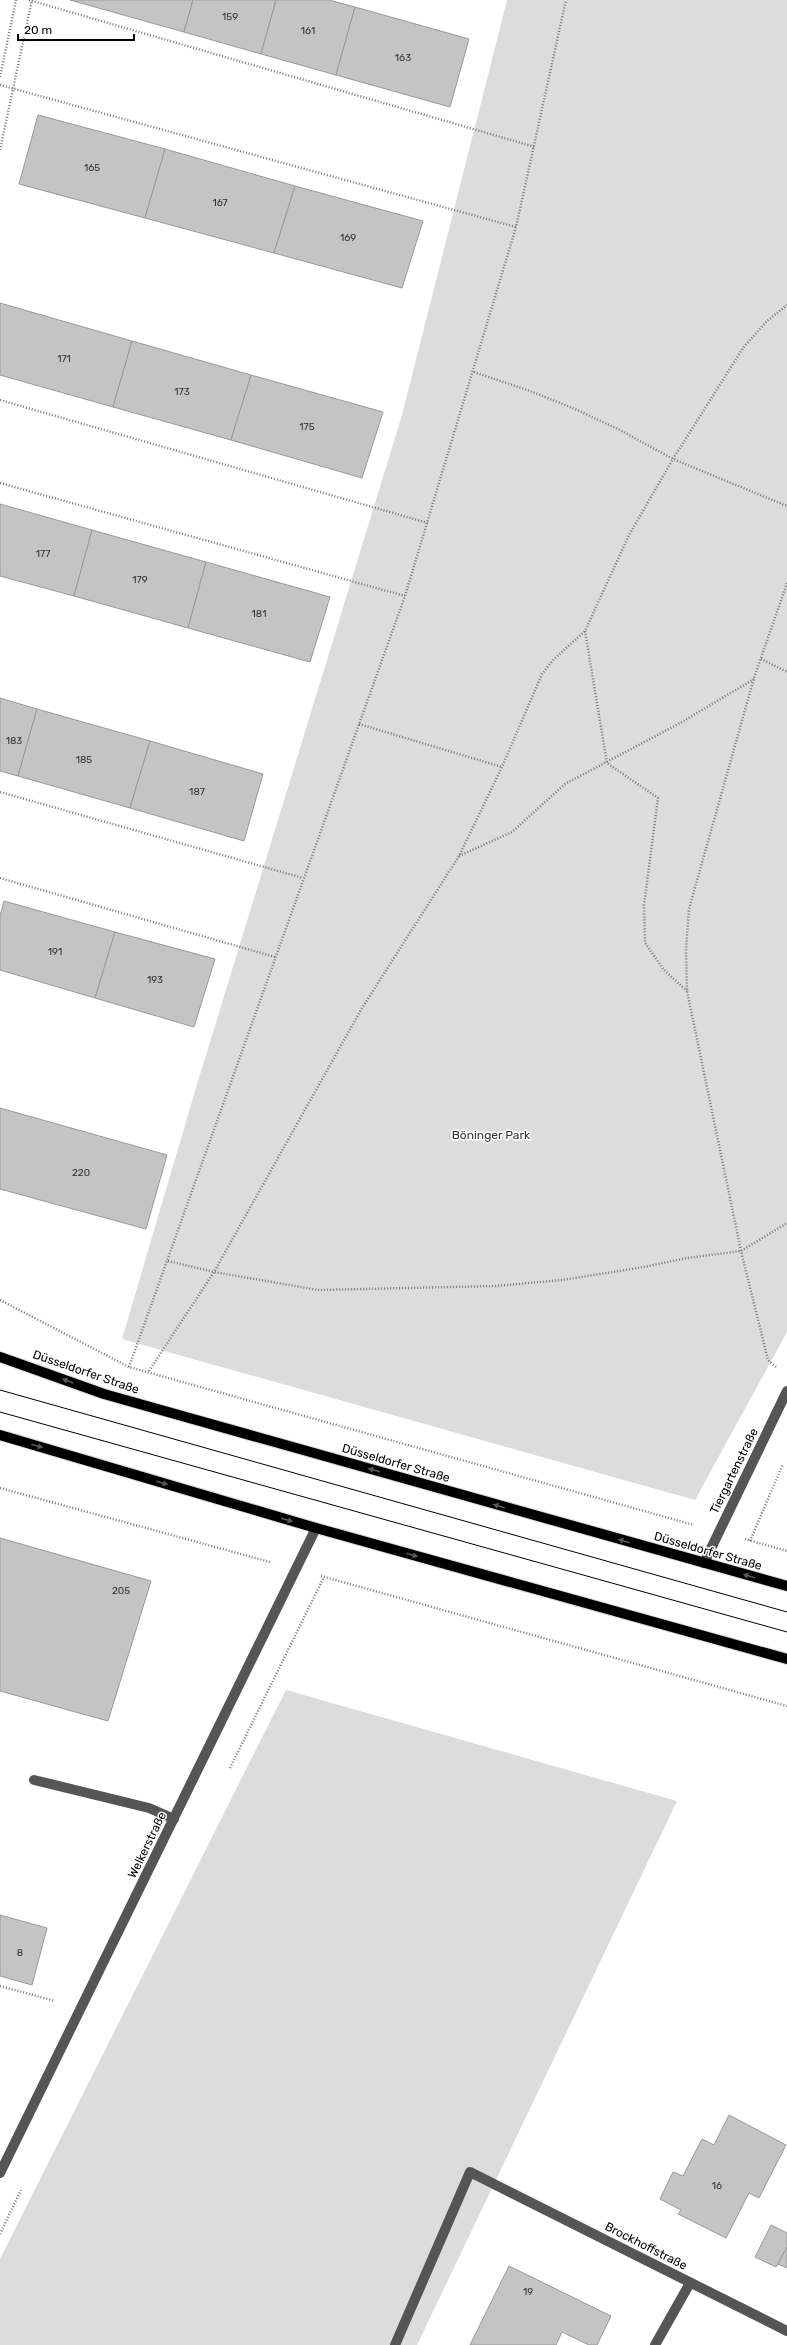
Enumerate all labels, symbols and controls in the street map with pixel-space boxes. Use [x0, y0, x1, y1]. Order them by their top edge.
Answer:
house number: 159 [222, 11, 238, 23]
scale bar [18, 16, 134, 42]
text: 20 m [24, 23, 52, 37]
house number: 161 [301, 25, 315, 37]
house number: 163 [395, 52, 411, 64]
house number: 165 [84, 162, 100, 174]
house number: 167 [212, 197, 228, 209]
house number: 169 [340, 232, 356, 244]
house number: 171 [57, 353, 71, 365]
house number: 173 [174, 386, 190, 398]
house number: 175 [299, 421, 315, 433]
house number: 177 [36, 548, 50, 560]
house number: 179 [132, 574, 148, 586]
house number: 181 [252, 608, 266, 620]
house number: 183 [6, 735, 22, 747]
house number: 185 [76, 754, 92, 766]
house number: 187 [189, 786, 205, 798]
house number: 191 [48, 946, 62, 958]
house number: 193 [147, 974, 163, 986]
park label: Böninger Park [452, 1128, 531, 1142]
house number: 220 [72, 1167, 90, 1179]
street label: Düsseldorfer Straße [31, 1347, 141, 1397]
one-way arrow [61, 1378, 73, 1384]
street label: Tiergartenstraße [707, 1426, 761, 1516]
street label: Düsseldorfer Straße [341, 1441, 452, 1485]
one-way arrow [32, 1443, 44, 1449]
one-way arrow [368, 1467, 380, 1473]
one-way arrow [156, 1480, 168, 1486]
one-way arrow [493, 1502, 505, 1508]
one-way arrow [281, 1517, 293, 1523]
street label: Düsseldorfer Straße [653, 1529, 764, 1573]
one-way arrow [618, 1538, 630, 1544]
one-way arrow [406, 1552, 418, 1558]
one-way arrow [743, 1573, 755, 1579]
house number: 205 [112, 1585, 130, 1597]
street label: Welkerstraße [125, 1809, 169, 1880]
house number: 8 [17, 1947, 23, 1959]
house number: 16 [712, 2180, 722, 2192]
street label: Brockhoffstraße [603, 2219, 690, 2273]
house number: 19 [523, 2286, 533, 2298]

